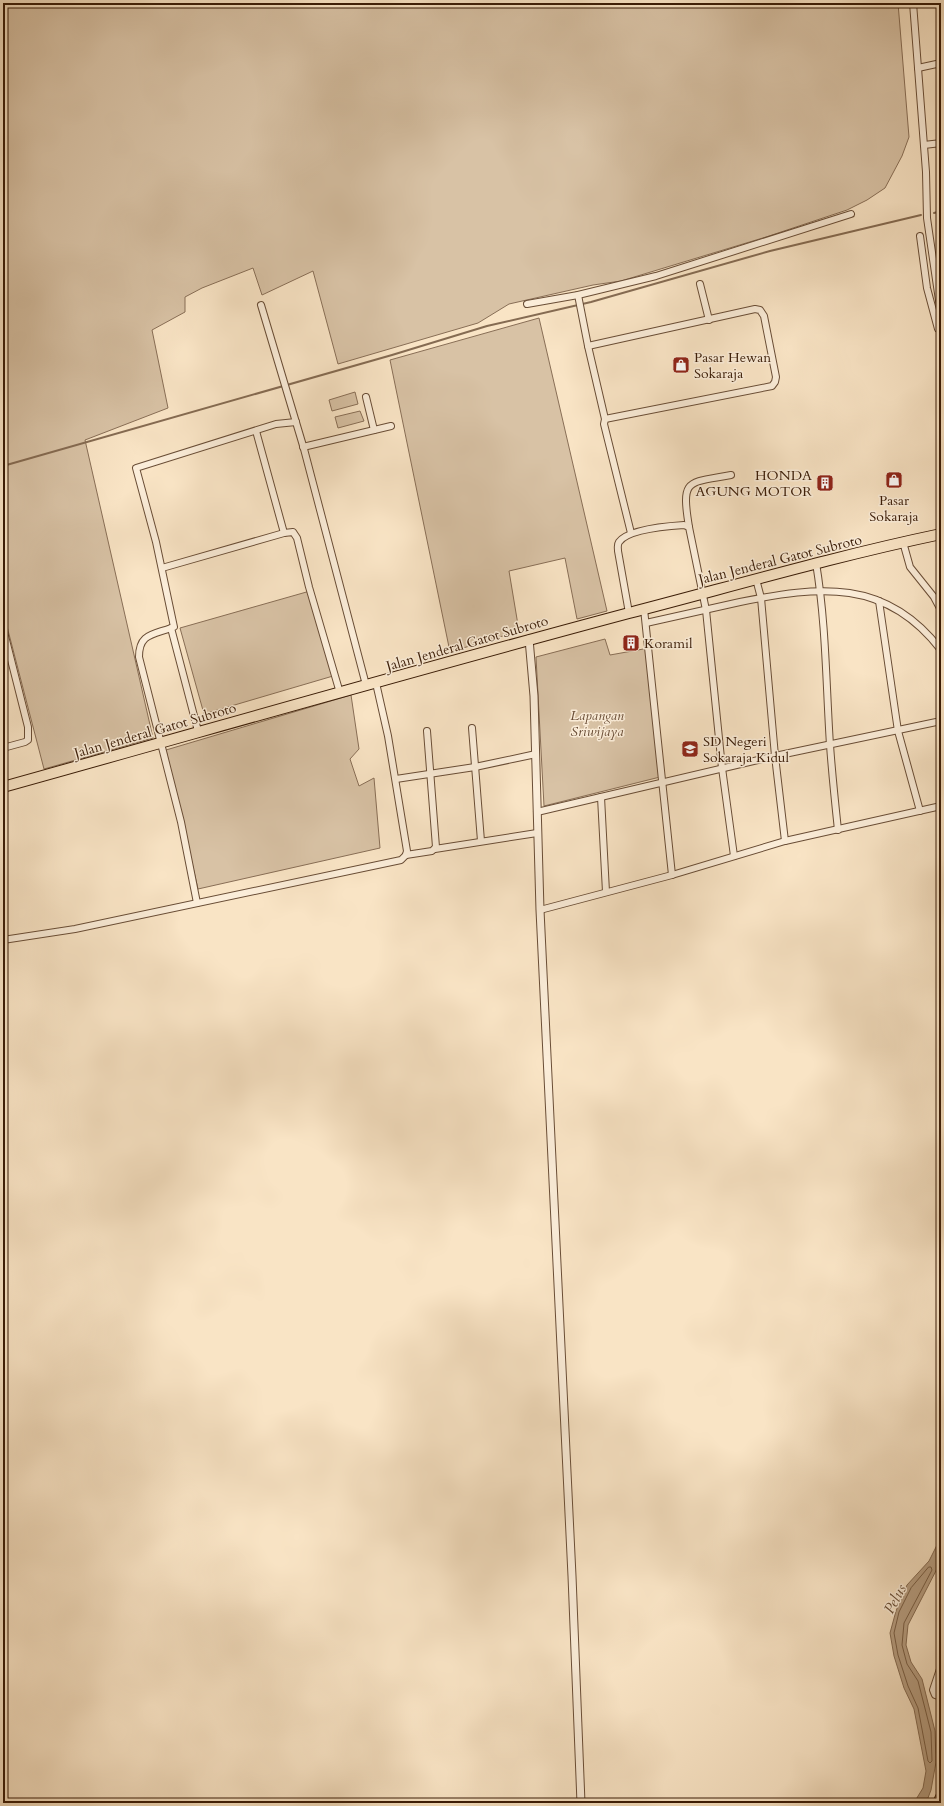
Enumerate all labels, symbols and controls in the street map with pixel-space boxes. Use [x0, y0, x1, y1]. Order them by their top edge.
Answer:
place label: Pasar Hewan Sokaraja [694, 348, 771, 383]
shop icon: Pasar Hewan Sokaraja [671, 355, 691, 375]
place label: HONDA AGUNG MOTOR [695, 466, 812, 501]
shop icon: Pasar Sokaraja [884, 470, 904, 490]
building icon: HONDA AGUNG MOTOR [815, 473, 835, 493]
place label: Pasar Sokaraja [869, 491, 919, 526]
street label: Jalan Jenderal Gatot Subroto [695, 530, 864, 589]
street label: Jalan Jenderal Gatot Subroto [382, 611, 551, 676]
building icon: Koramil [621, 633, 641, 653]
place label: Koramil [644, 634, 693, 653]
street label: Jalan Jenderal Gatot Subroto [70, 698, 239, 763]
park label: Lapangan Sriwijaya [570, 706, 624, 741]
place label: SD Negeri Sokaraja Kidul [703, 732, 790, 767]
school or university icon: SD Negeri Sokaraja Kidul [680, 739, 700, 759]
water label: Pelus [879, 1581, 911, 1617]

